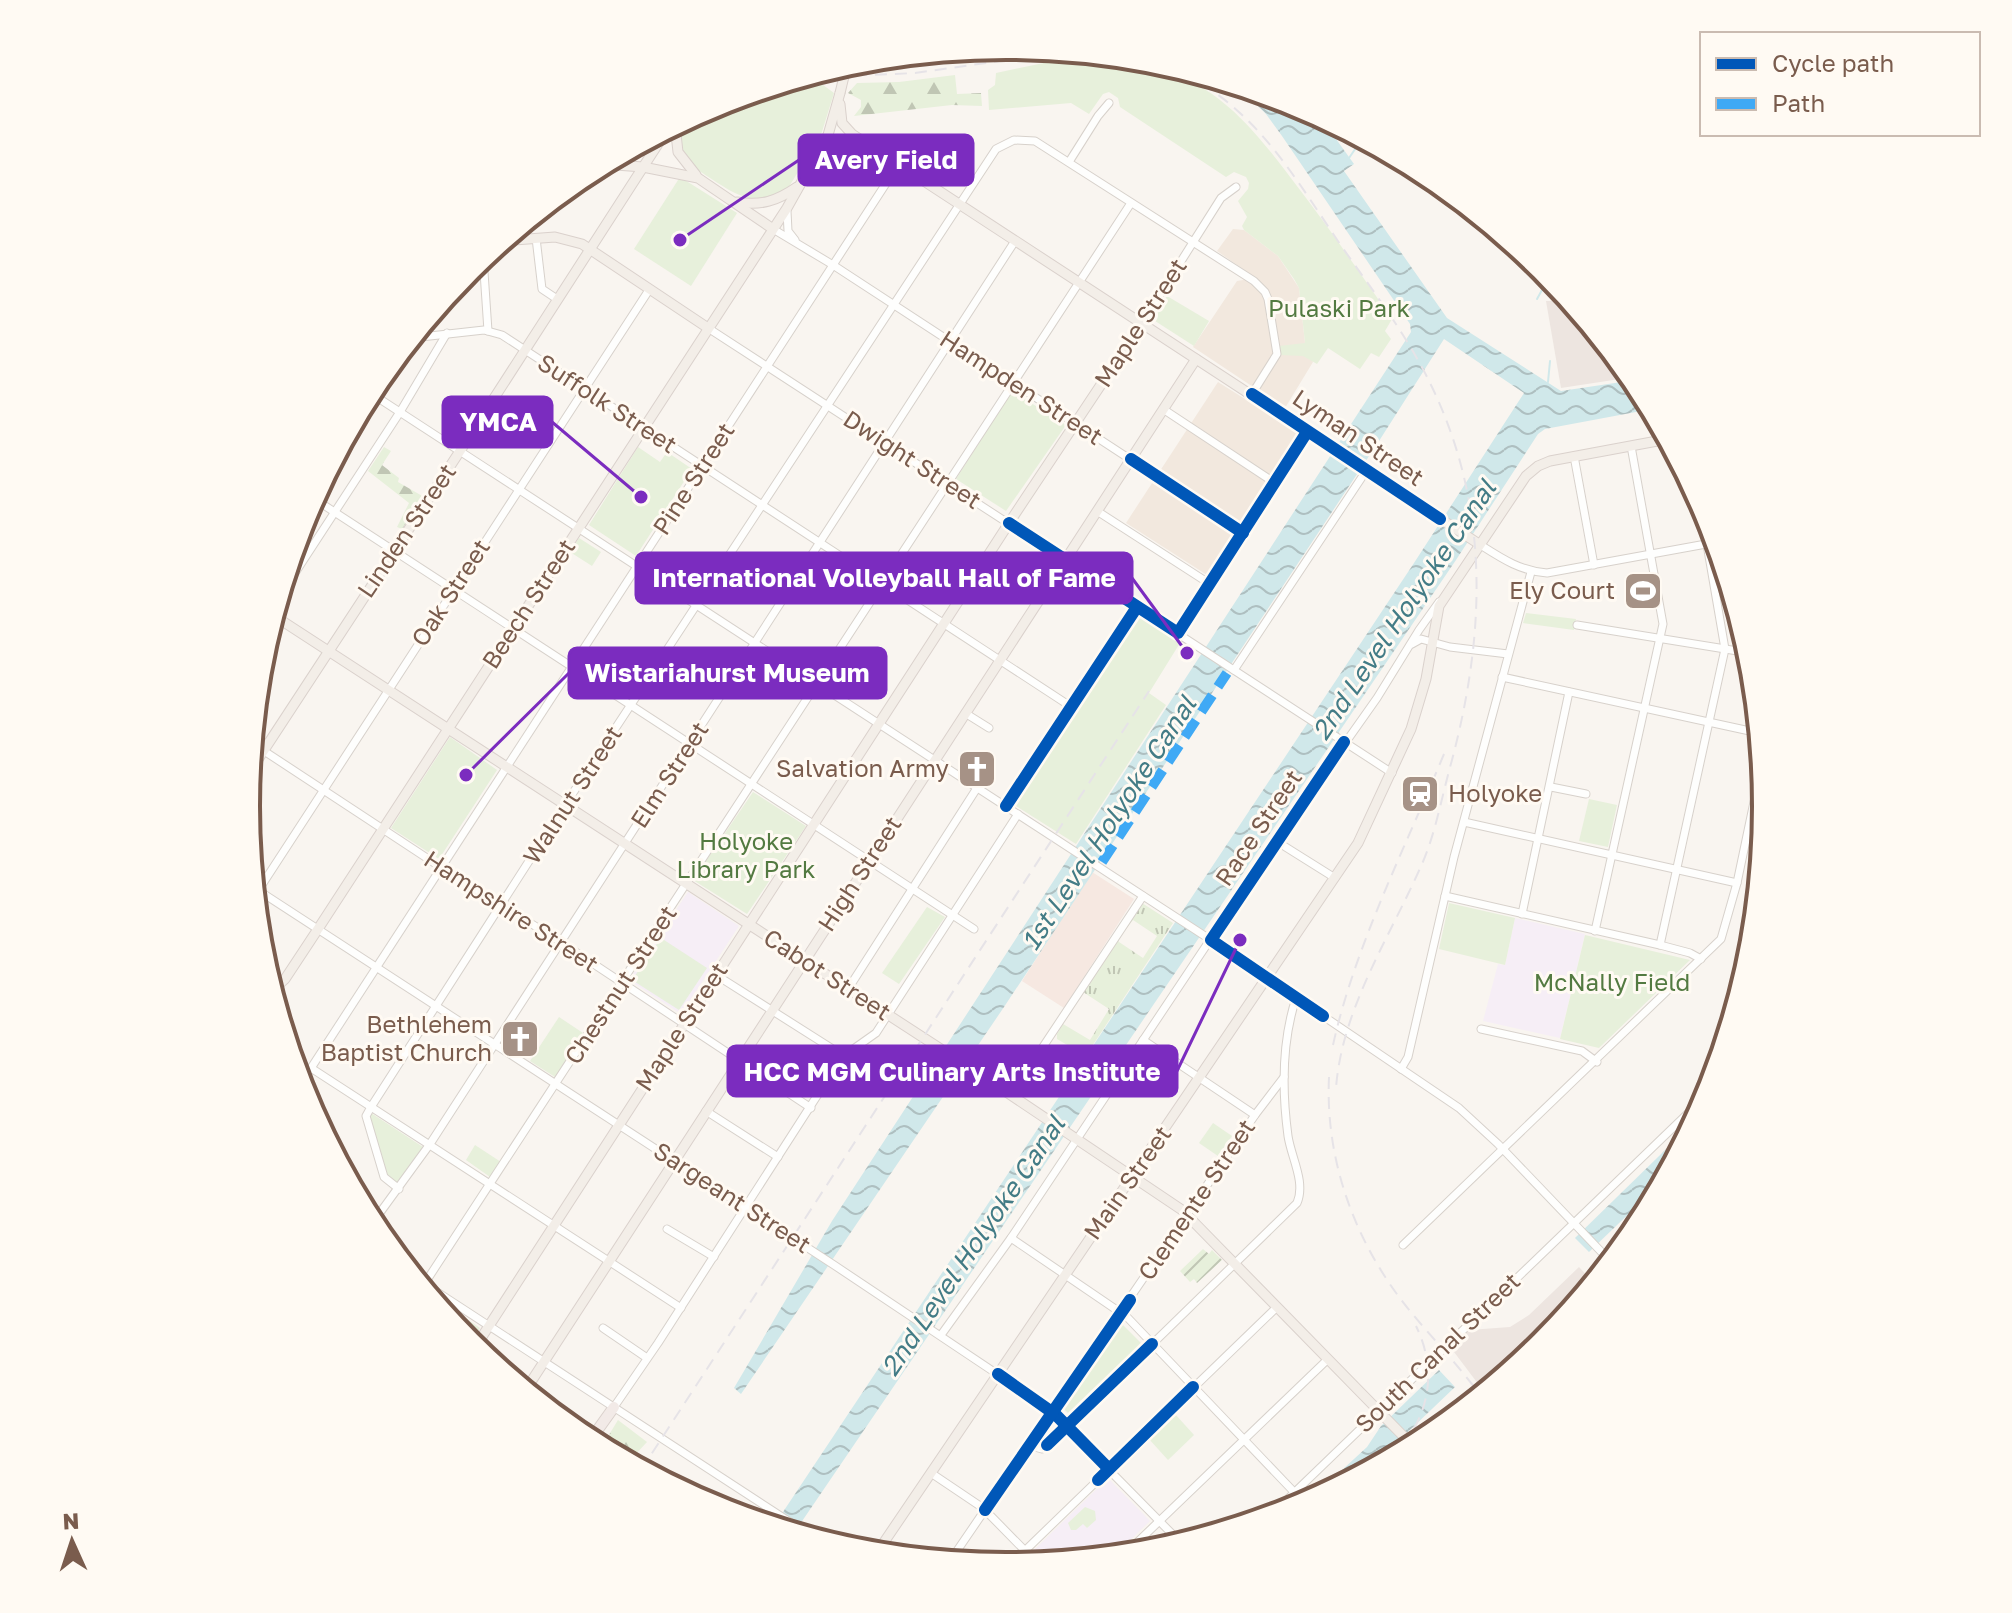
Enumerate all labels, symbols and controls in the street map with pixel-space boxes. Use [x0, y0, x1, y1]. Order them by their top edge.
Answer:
legend [1700, 32, 1980, 136]
text: Cycle path [1772, 48, 1894, 77]
text: Path [1772, 88, 1825, 117]
callout: Avery Field [799, 135, 973, 185]
text: Avery Field [815, 144, 957, 175]
street label: Maple Street [1087, 252, 1192, 392]
park label: Pulaski Park [1268, 293, 1410, 322]
street label: Hampden Street [935, 323, 1109, 450]
street label: Suffolk Street [533, 347, 683, 458]
street label: Lyman Street [1288, 382, 1430, 491]
callout: YMCA [443, 397, 552, 447]
street label: Dwight Street [838, 403, 987, 514]
text: YMCA [459, 406, 537, 437]
street label: Pine Street [646, 417, 740, 540]
street label: Linden Street [350, 458, 461, 603]
water label: 2nd Level Holyoke Canal [1305, 473, 1503, 745]
street label: Oak Street [404, 533, 495, 651]
street label: Beech Street [475, 533, 580, 673]
callout: International Volleyball Hall of Fame [636, 553, 1132, 603]
text: International Volleyball Hall of Fame [652, 562, 1116, 593]
sports icon: Ely Court [1622, 570, 1664, 612]
place label: Ely Court [1509, 575, 1615, 604]
callout: Wistariahurst Museum [569, 648, 886, 698]
text: Wistariahurst Museum [585, 657, 869, 688]
water label: 1st Level Holyoke Canal [1015, 689, 1203, 955]
street label: Elm Street [624, 716, 714, 833]
street label: Walnut Street [516, 720, 627, 869]
church icon: Salvation Army [956, 748, 998, 790]
place label: Salvation Army [776, 753, 949, 782]
street label: Race Street [1208, 764, 1307, 891]
station icon: Holyoke [1399, 773, 1441, 815]
place label: Holyoke [1448, 778, 1542, 807]
street label: High Street [811, 810, 907, 936]
park label: Holyoke Library Park [676, 826, 816, 883]
street label: Hampshire Street [419, 844, 604, 978]
street label: Chestnut Street [558, 899, 682, 1069]
street label: Cabot Street [759, 922, 897, 1026]
street label: Maple Street [628, 956, 733, 1096]
park label: McNally Field [1534, 967, 1690, 996]
place label: Bethlehem Baptist Church [321, 1009, 492, 1066]
church icon: Bethlehem Baptist Church [499, 1018, 541, 1060]
callout: HCC MGM Culinary Arts Institute [728, 1046, 1177, 1096]
text: HCC MGM Culinary Arts Institute [743, 1056, 1161, 1087]
water label: 2nd Level Holyoke Canal [874, 1109, 1072, 1381]
street label: Clemente Street [1131, 1113, 1260, 1285]
street label: Main Street [1077, 1120, 1177, 1245]
street label: Sargeant Street [649, 1135, 817, 1258]
street label: South Canal Street [1349, 1266, 1525, 1438]
north arrow [32, 1501, 112, 1581]
text: N [62, 1507, 80, 1534]

